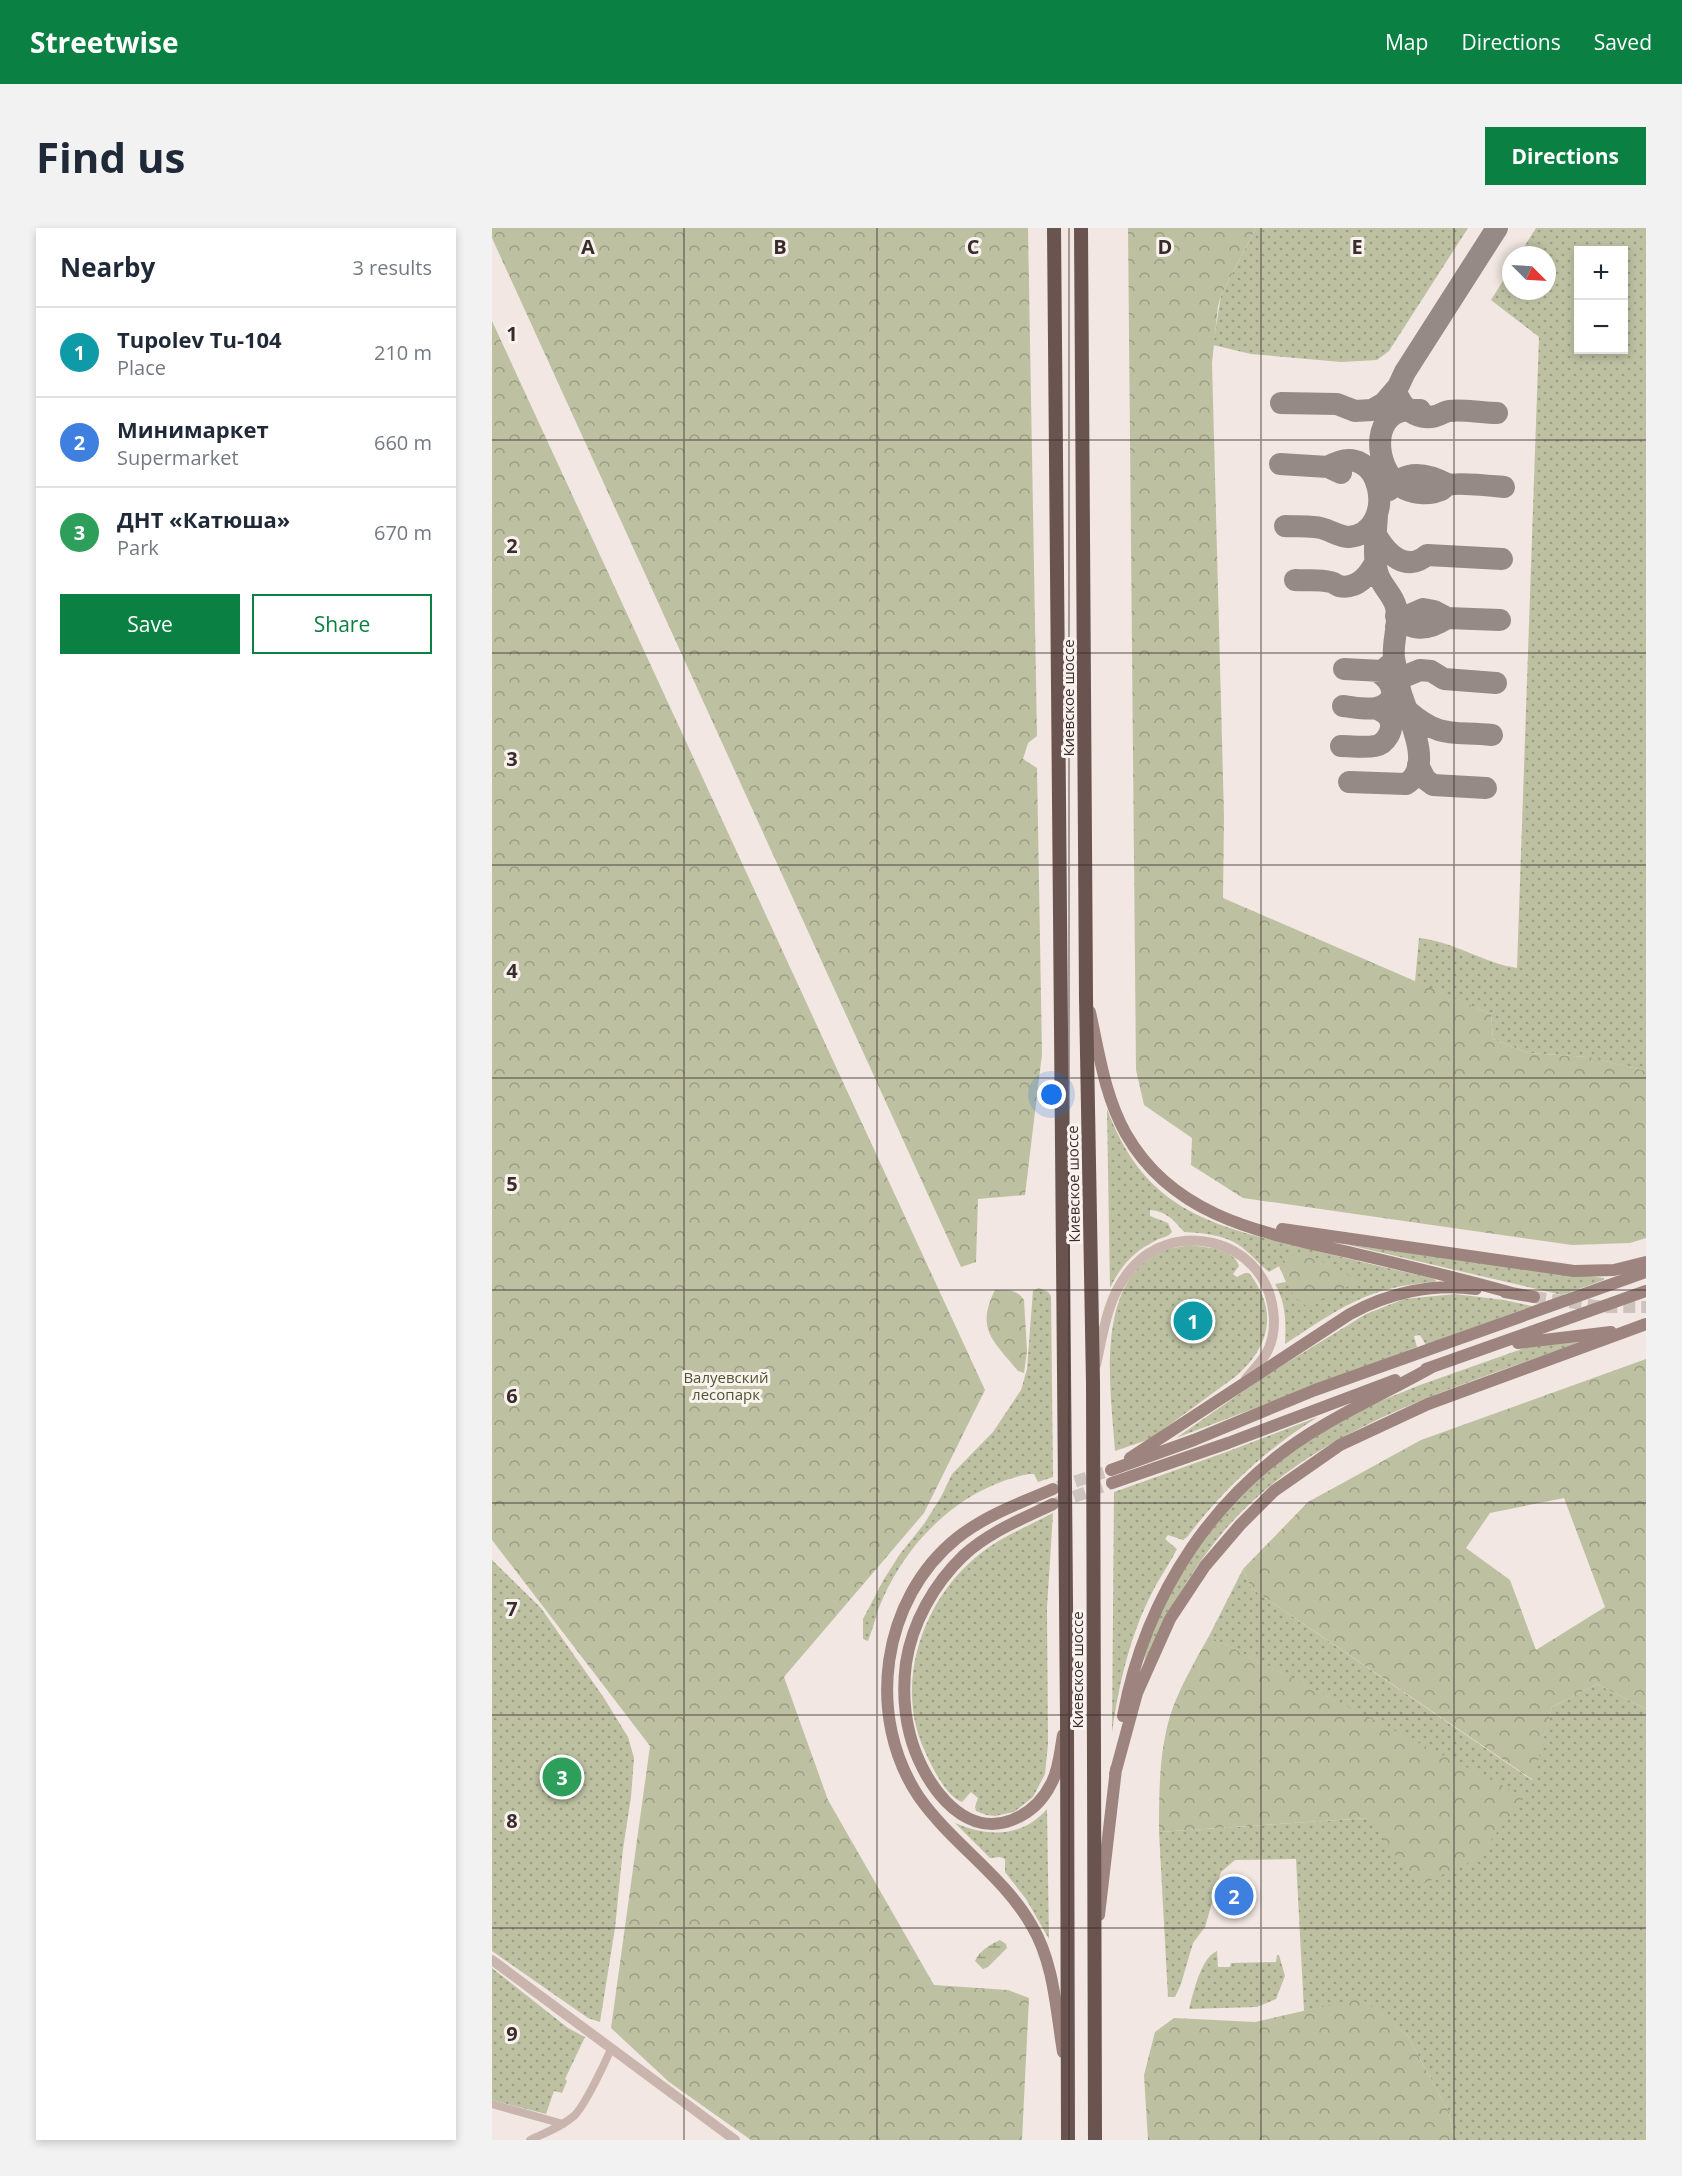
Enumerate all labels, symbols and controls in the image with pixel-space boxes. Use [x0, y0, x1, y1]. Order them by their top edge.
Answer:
text: Streetwise [30, 23, 179, 61]
text: Map [1385, 28, 1428, 56]
text: Directions [1461, 28, 1561, 56]
text: Saved [1594, 28, 1652, 56]
button: Directions [1485, 127, 1646, 185]
text: Find us [36, 128, 185, 185]
text: A [581, 233, 595, 260]
text: B [773, 233, 787, 260]
text: C [967, 233, 980, 260]
text: D [1158, 233, 1172, 260]
text: E [1351, 233, 1363, 260]
north arrow [1502, 246, 1556, 300]
map controls [1574, 246, 1628, 354]
button: + [1574, 246, 1628, 300]
text: Nearby [60, 249, 155, 285]
text: 3 results [352, 254, 432, 281]
button: − [1574, 300, 1628, 354]
text: 1 [506, 320, 518, 347]
text: Tupolev Tu-104 [117, 324, 282, 354]
text: 1 [74, 339, 85, 366]
text: 210 m [374, 339, 432, 366]
text: Place [117, 354, 166, 381]
text: Минимаркет [117, 414, 269, 444]
text: 2 [74, 429, 85, 456]
text: 660 m [374, 429, 432, 456]
text: Supermarket [117, 444, 239, 471]
text: ДНТ «Катюша» [117, 504, 290, 534]
text: 3 [74, 519, 85, 546]
text: 670 m [374, 519, 432, 546]
text: 2 [506, 532, 518, 559]
text: Park [117, 534, 159, 561]
button: Save [60, 594, 240, 654]
button: Share [252, 594, 432, 654]
street label: Киевское шоссе [1058, 639, 1078, 757]
text: 3 [506, 745, 518, 772]
text: 4 [506, 957, 518, 984]
your location [1037, 1080, 1066, 1109]
street label: Киевское шоссе [1062, 1125, 1084, 1243]
text: 5 [506, 1170, 518, 1197]
pin: 1 [1174, 1298, 1212, 1344]
park label: Валуевский лесопарк [683, 1367, 769, 1404]
text: 6 [506, 1382, 518, 1409]
text: 7 [506, 1595, 518, 1622]
street label: Киевское шоссе [1067, 1611, 1087, 1729]
pin: 3 [542, 1754, 582, 1800]
text: 8 [506, 1807, 518, 1834]
pin: 2 [1214, 1874, 1254, 1918]
text: 9 [506, 2020, 518, 2047]

